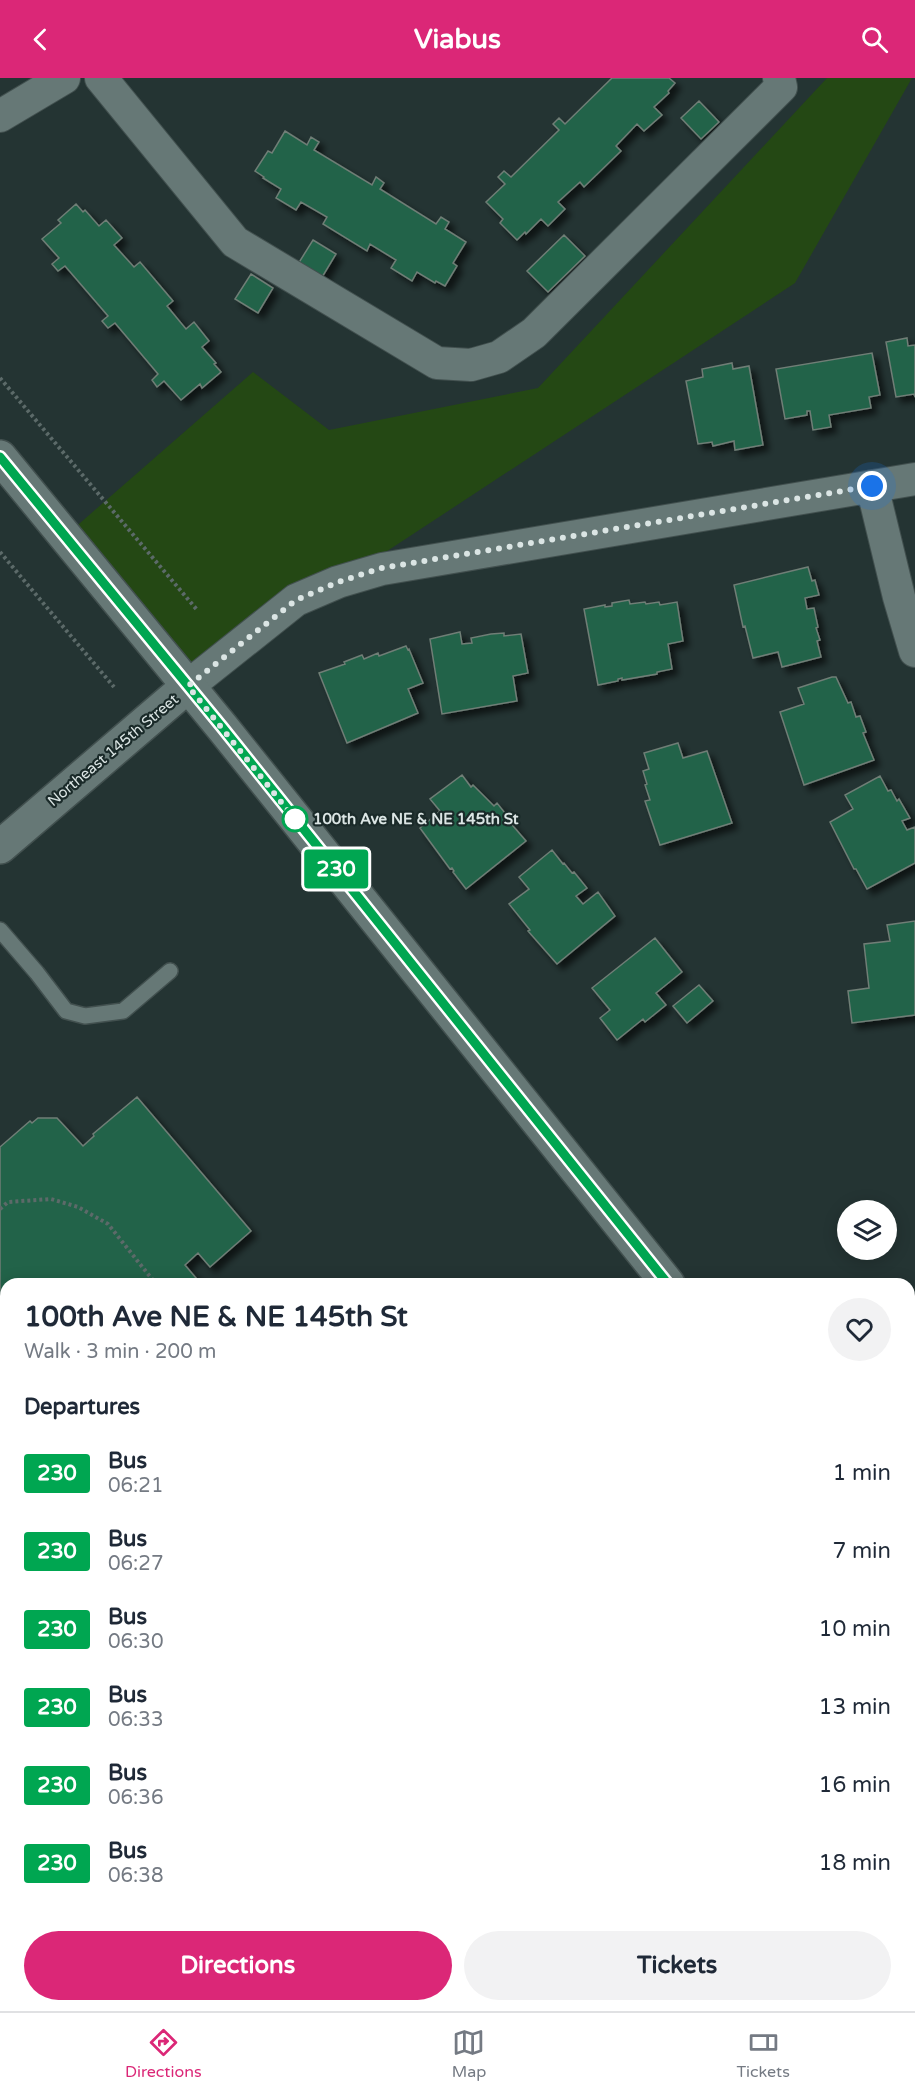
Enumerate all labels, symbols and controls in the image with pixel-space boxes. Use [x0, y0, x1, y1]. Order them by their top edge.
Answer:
icon: back [24, 23, 57, 56]
text: Viabus [414, 23, 501, 56]
icon: search [858, 23, 891, 56]
your location [857, 471, 887, 501]
street label: Northeast 145th Street [44, 690, 182, 810]
marker: 100th Ave NE & NE 145th St [282, 806, 308, 832]
place label: 100th Ave NE & NE 145th St [313, 810, 519, 828]
line badge: 230 [302, 850, 370, 888]
text: 230 [316, 857, 356, 882]
map controls [837, 1200, 897, 1260]
button: layers [837, 1200, 897, 1260]
button: heart [828, 1298, 891, 1361]
text: 100th Ave NE & NE 145th St [24, 1300, 408, 1334]
text: Walk · 3 min · 200 m [24, 1340, 216, 1364]
text: Departures [24, 1394, 140, 1420]
text: Bus [108, 1448, 147, 1474]
text: 1 min [832, 1460, 891, 1486]
text: 230 [37, 1461, 77, 1486]
text: 06:21 [108, 1474, 163, 1498]
text: Bus [108, 1526, 147, 1552]
text: 7 min [832, 1538, 891, 1564]
text: 230 [37, 1539, 77, 1564]
text: 06:27 [108, 1552, 163, 1576]
text: Bus [108, 1604, 147, 1630]
text: 10 min [819, 1616, 891, 1642]
text: 230 [37, 1617, 77, 1642]
text: 06:30 [108, 1630, 163, 1654]
text: Bus [108, 1682, 147, 1708]
text: 13 min [819, 1694, 891, 1720]
text: 230 [37, 1695, 77, 1720]
text: 06:33 [108, 1708, 163, 1732]
text: Bus [108, 1760, 147, 1786]
text: 16 min [819, 1772, 891, 1798]
text: 230 [37, 1773, 77, 1798]
text: 06:36 [108, 1786, 163, 1810]
text: Bus [108, 1838, 147, 1864]
text: 18 min [819, 1850, 891, 1876]
text: 230 [37, 1851, 77, 1876]
text: 06:38 [108, 1864, 163, 1888]
button: Directions [24, 1931, 452, 2000]
button: Tickets [464, 1931, 891, 2000]
tab: Directions [125, 2026, 202, 2082]
tab: Map [452, 2026, 486, 2082]
tab: Tickets [736, 2026, 790, 2082]

